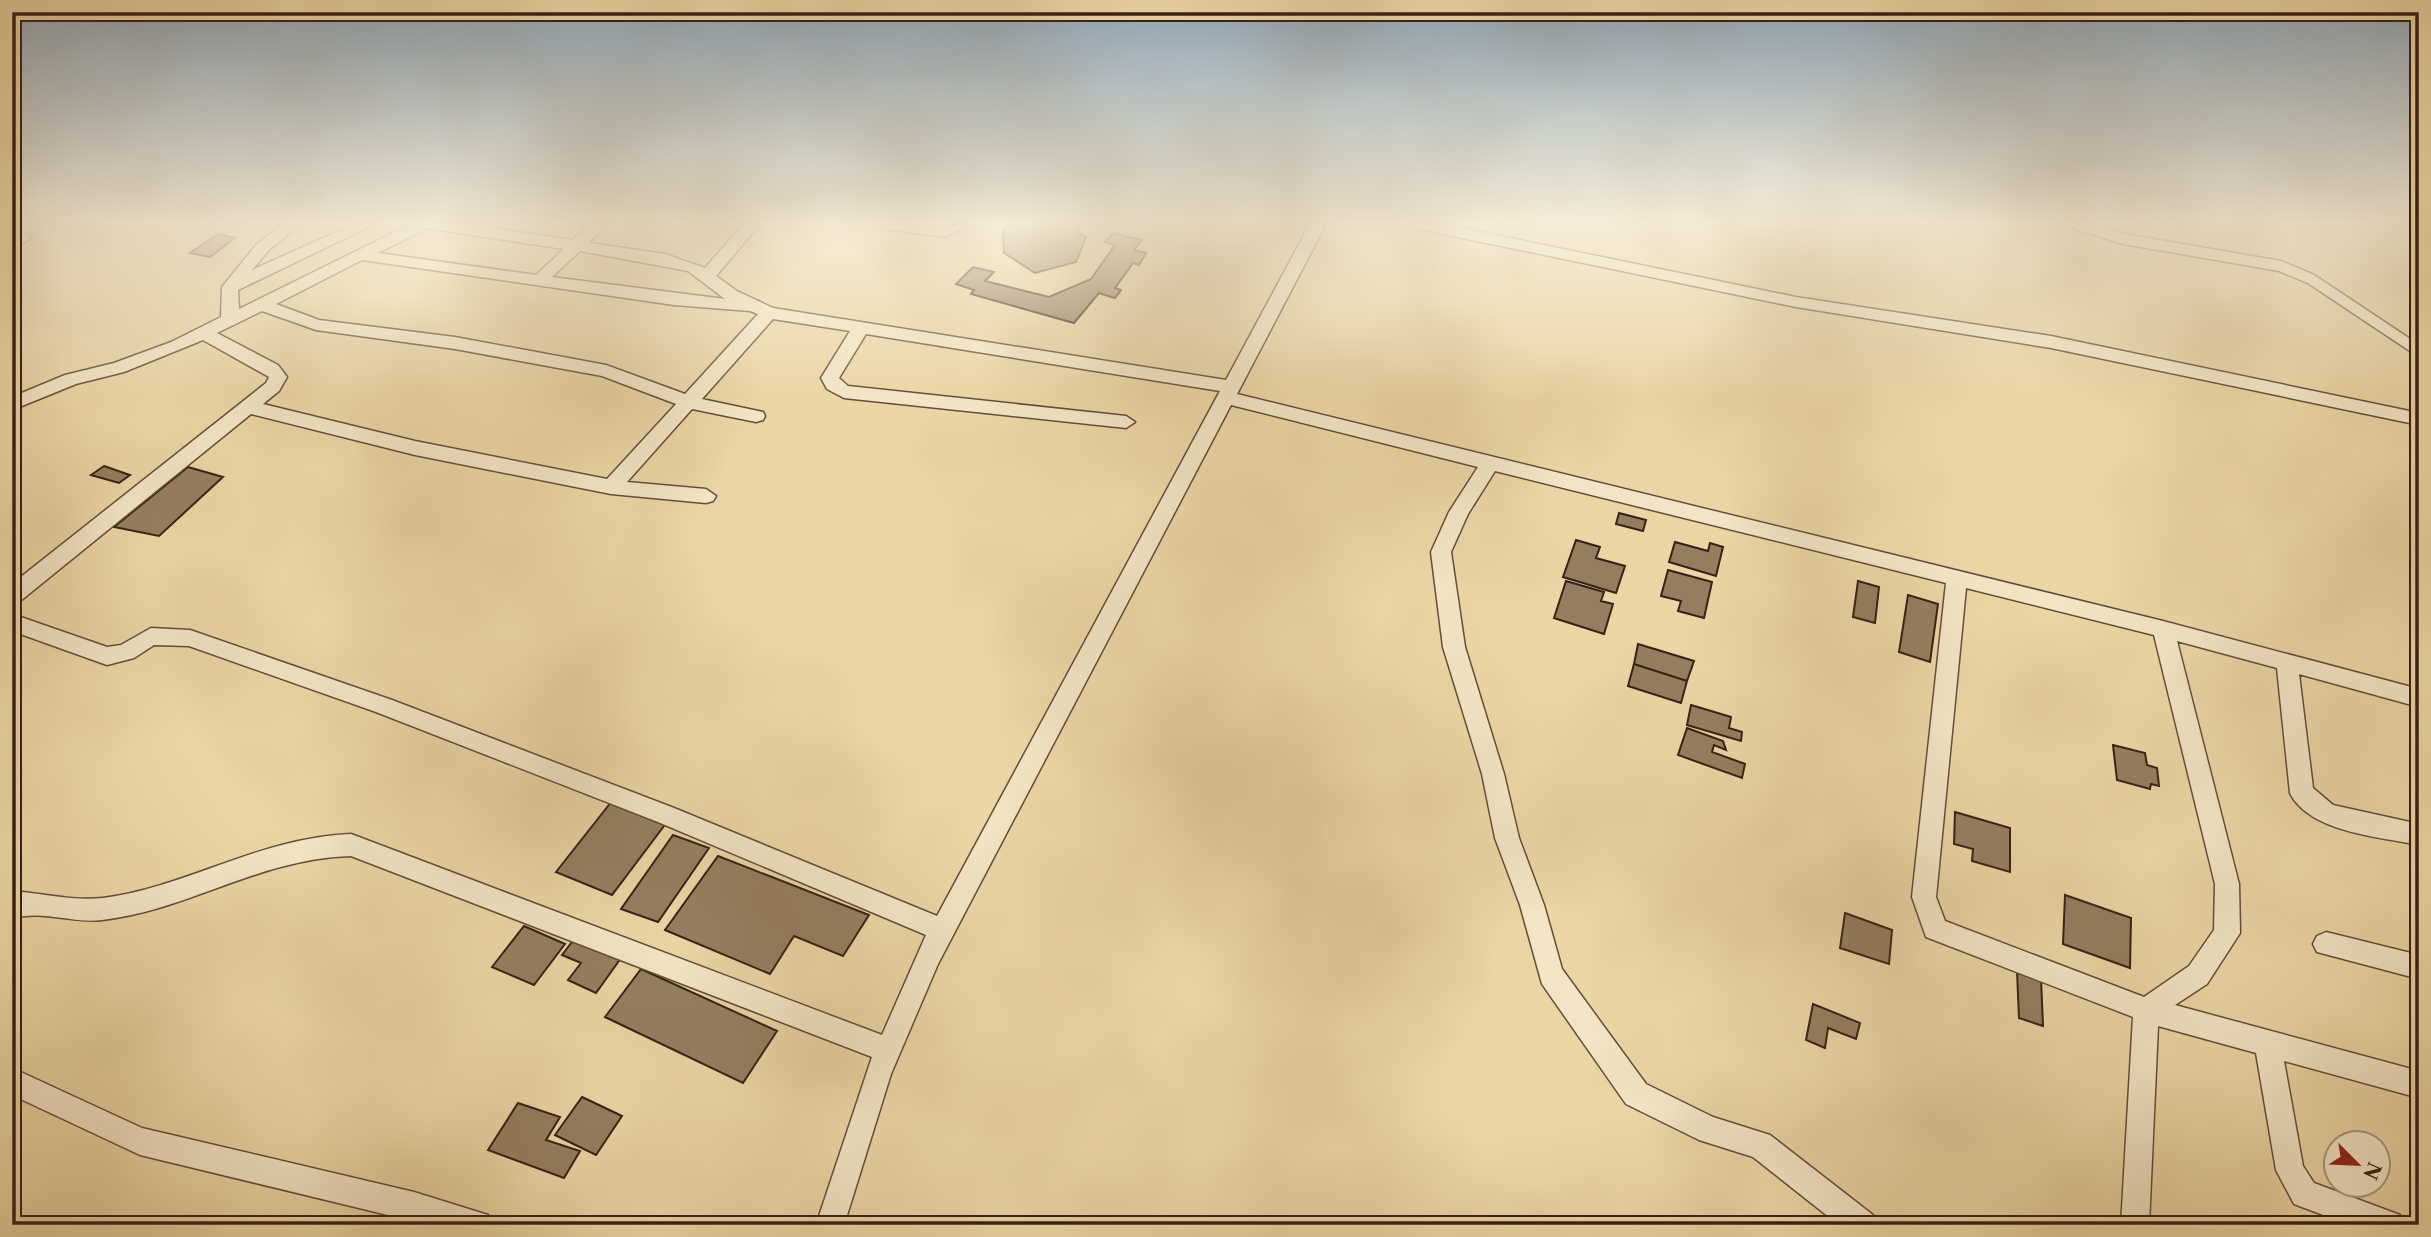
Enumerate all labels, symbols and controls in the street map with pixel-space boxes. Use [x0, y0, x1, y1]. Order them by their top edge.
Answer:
north arrow [2322, 1128, 2392, 1198]
text: N [2358, 1158, 2386, 1183]

